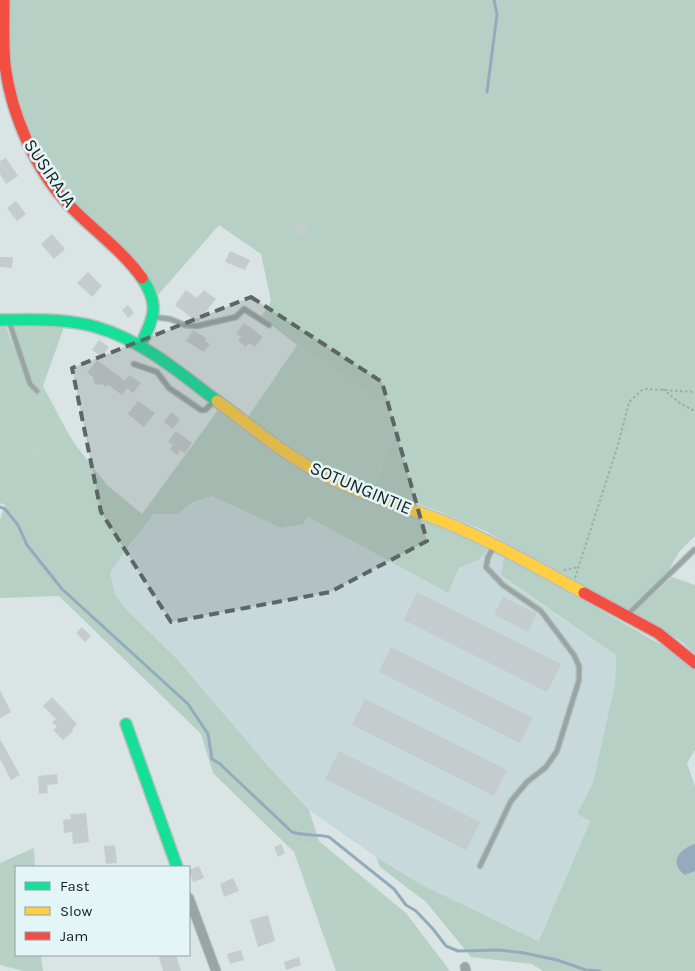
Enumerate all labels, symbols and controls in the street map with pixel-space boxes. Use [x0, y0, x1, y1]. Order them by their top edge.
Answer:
street label: SUSIRAJA [19, 135, 81, 211]
street label: SOTUNGINTIE [307, 457, 415, 519]
legend [15, 866, 190, 956]
text: Fast [60, 877, 90, 895]
text: Slow [60, 902, 92, 920]
text: Jam [60, 927, 88, 945]

